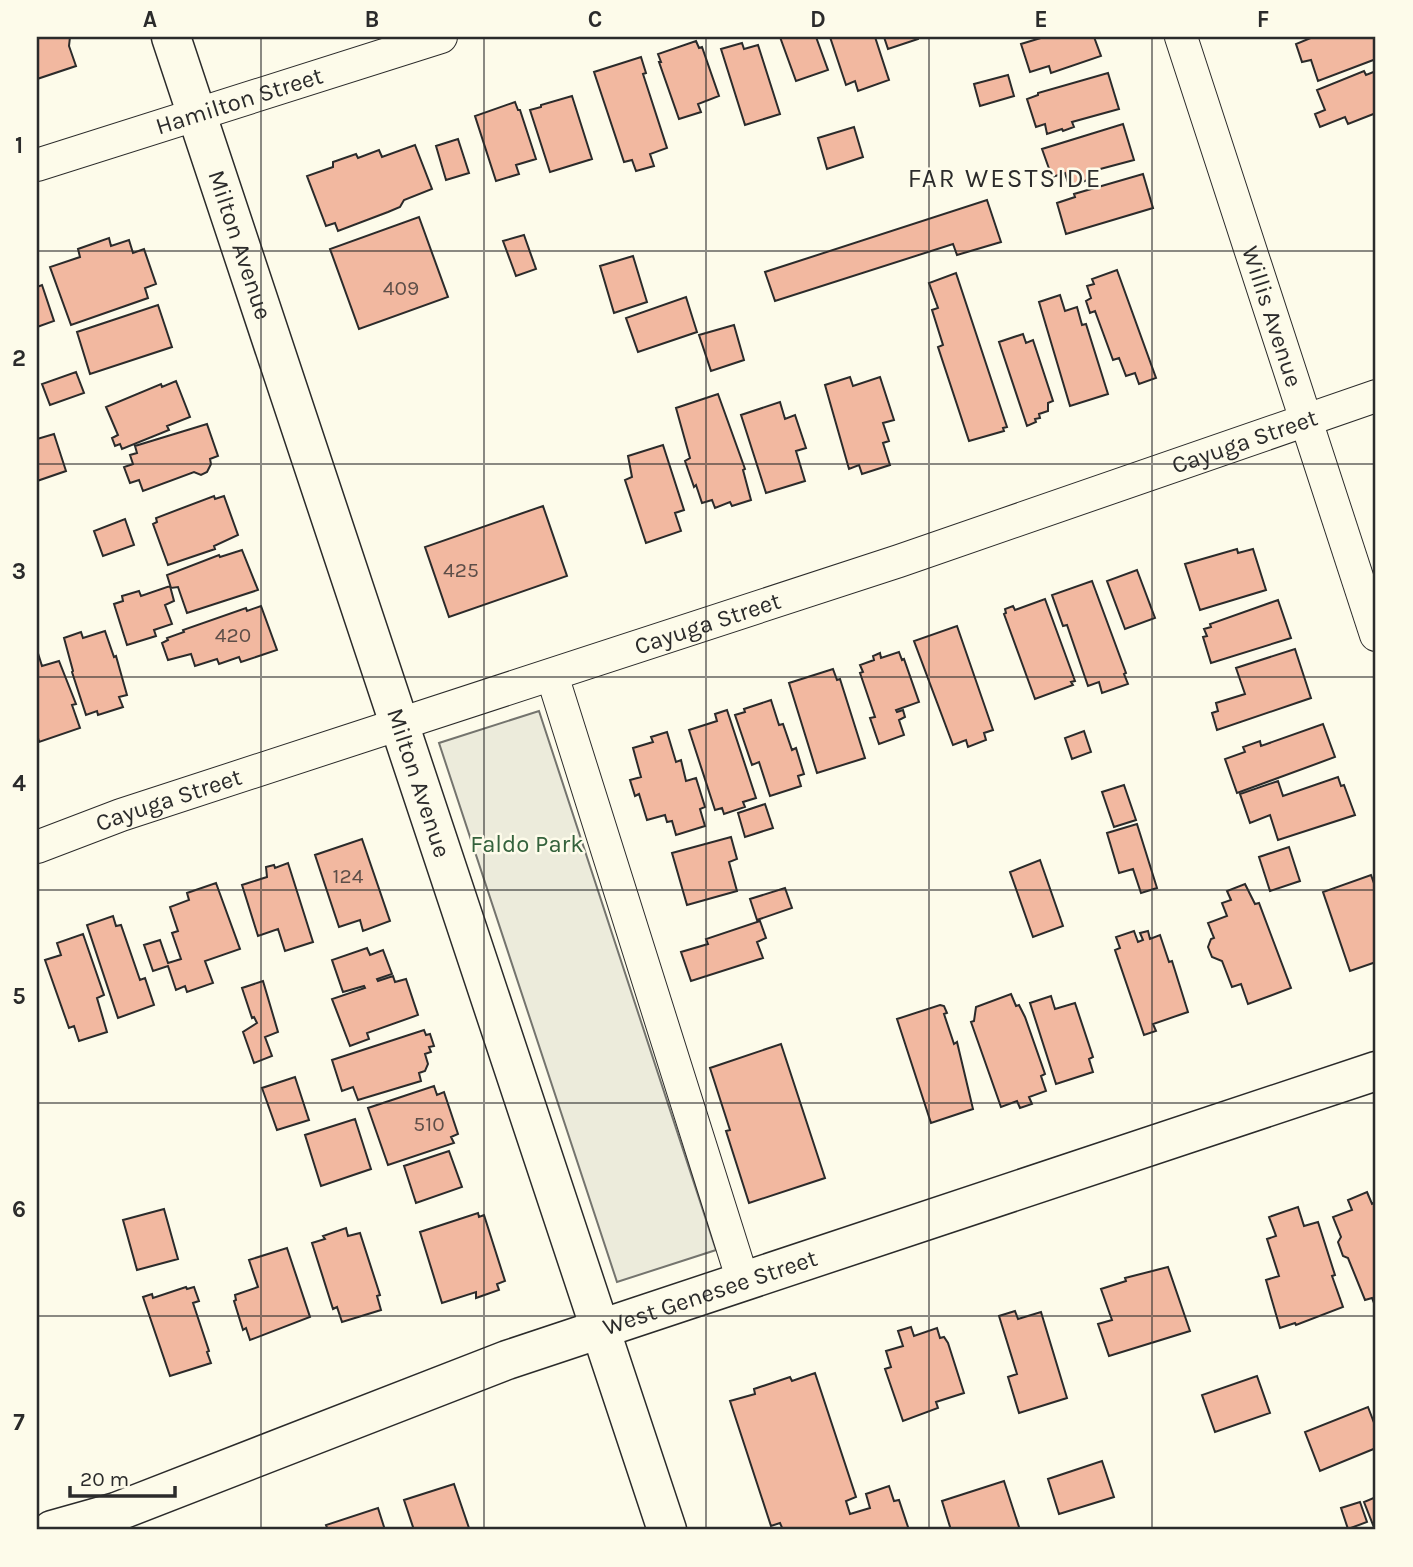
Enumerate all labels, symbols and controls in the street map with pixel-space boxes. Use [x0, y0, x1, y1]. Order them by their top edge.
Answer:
text: A [143, 6, 157, 33]
text: B [365, 6, 379, 33]
text: C [588, 6, 602, 33]
text: D [810, 6, 826, 33]
text: E [1034, 6, 1048, 33]
text: F [1257, 6, 1269, 33]
street label: Hamilton Street [152, 61, 326, 141]
text: 1 [15, 132, 23, 159]
district label: FAR WESTSIDE [908, 163, 1102, 194]
street label: Milton Avenue [202, 167, 278, 323]
street label: Willis Avenue [1236, 242, 1308, 391]
house number: 409 [383, 276, 419, 300]
text: 2 [12, 345, 26, 372]
street label: Cayuga Street [1168, 403, 1321, 480]
text: 3 [12, 558, 26, 585]
house number: 425 [443, 558, 479, 582]
street label: Cayuga Street [631, 587, 784, 660]
house number: 420 [215, 623, 251, 647]
street label: Milton Avenue [381, 705, 457, 861]
street label: Cayuga Street [92, 763, 245, 837]
text: 4 [12, 770, 26, 797]
park label: Faldo Park [470, 830, 584, 858]
house number: 124 [333, 864, 364, 888]
text: 5 [12, 983, 26, 1010]
house number: 510 [413, 1112, 445, 1136]
text: 6 [12, 1196, 26, 1223]
street label: West Genesee Street [599, 1244, 821, 1341]
text: 7 [13, 1409, 25, 1436]
scale bar [70, 1455, 175, 1499]
text: 20 m [80, 1467, 129, 1491]

